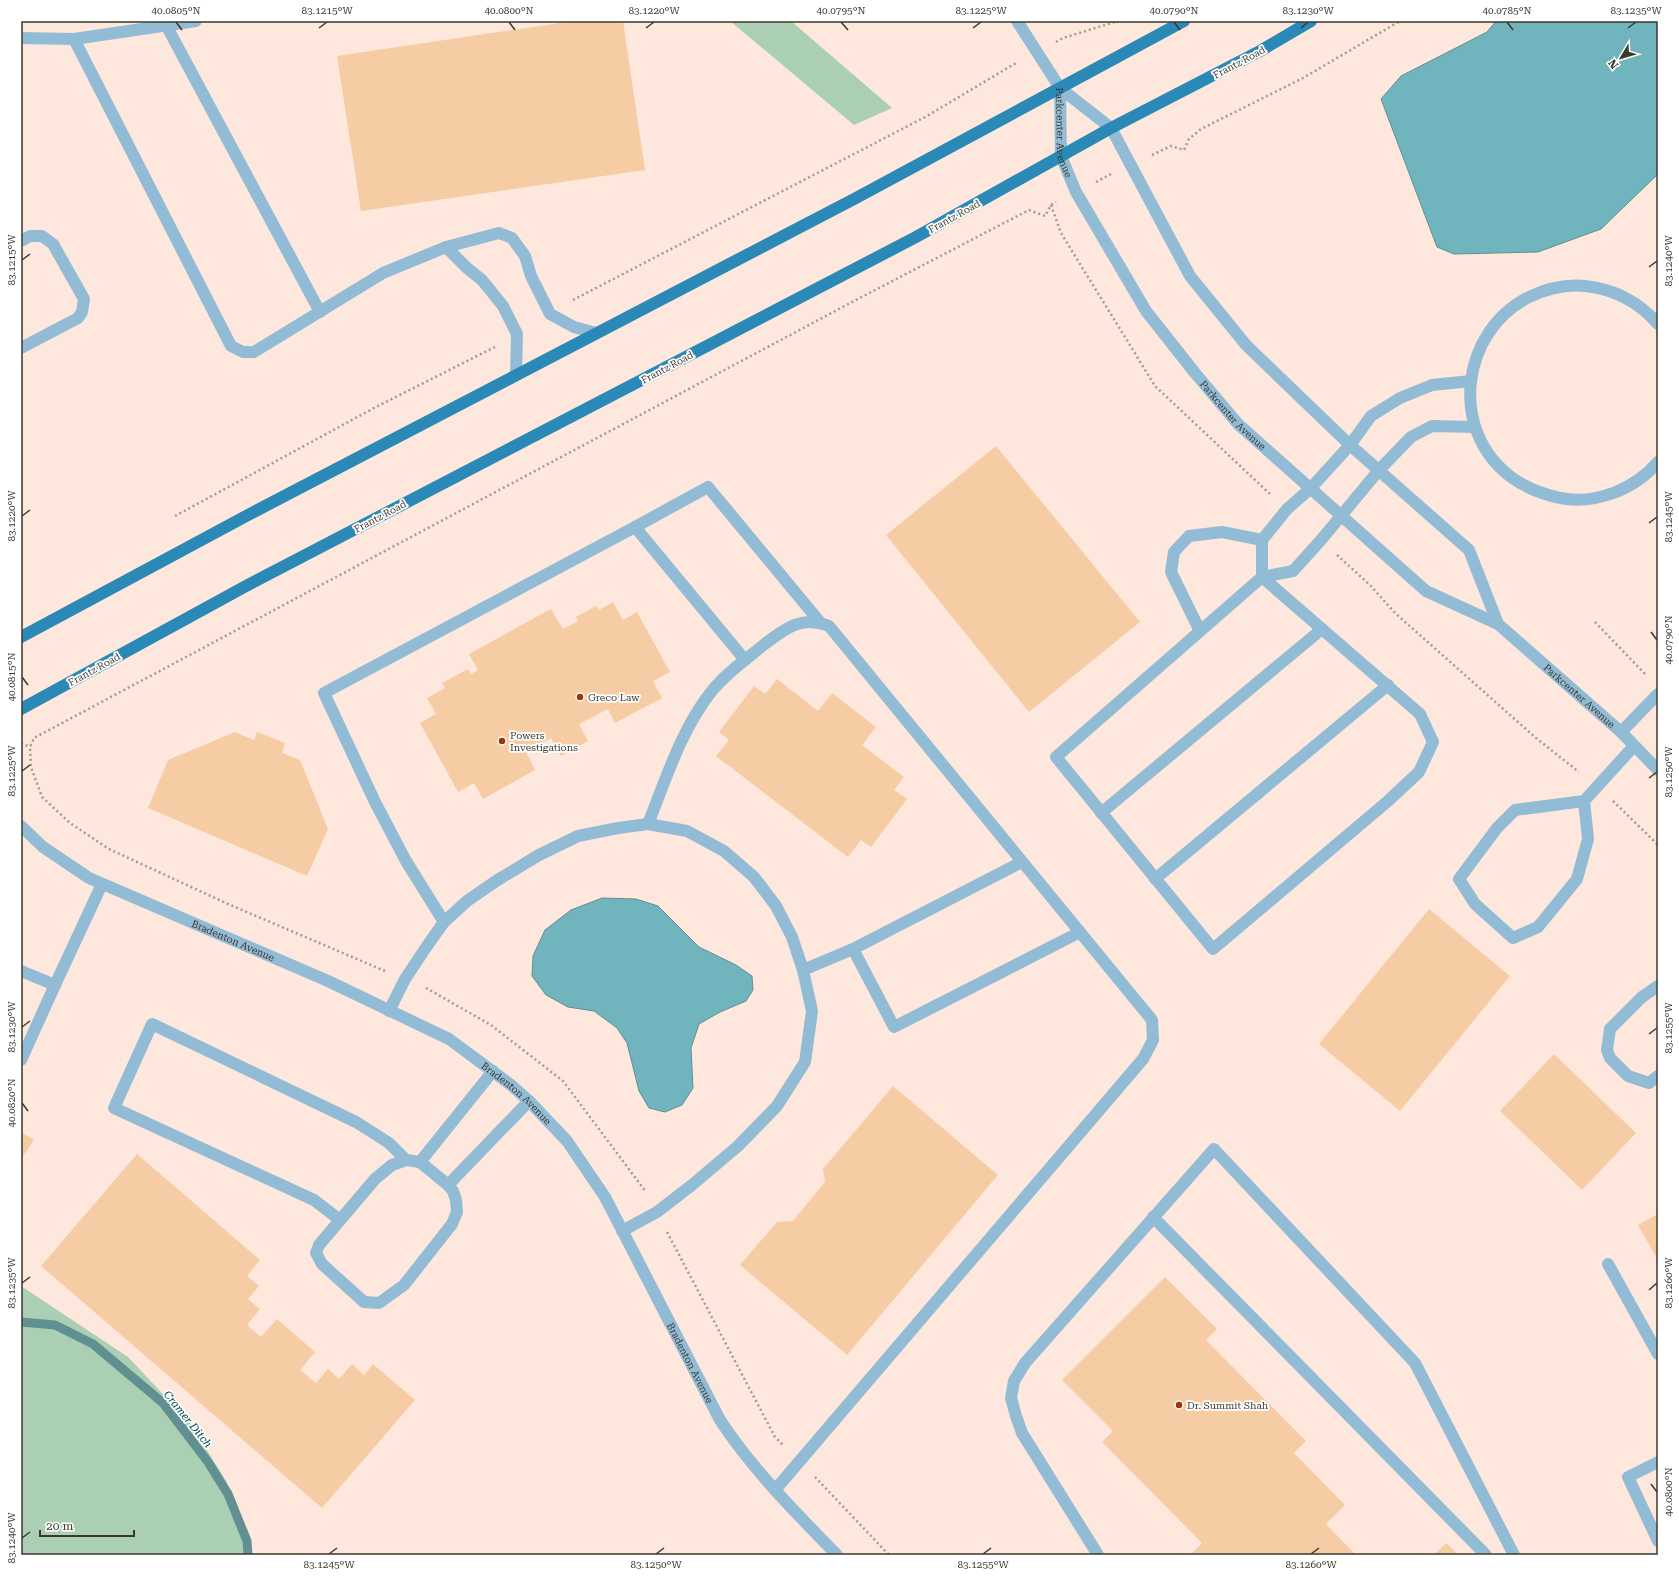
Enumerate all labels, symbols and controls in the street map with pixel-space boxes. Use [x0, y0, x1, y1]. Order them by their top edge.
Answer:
text: 40.0805°N [151, 5, 201, 16]
text: 83.1215°W [301, 5, 353, 16]
text: 40.0800°N [484, 5, 534, 16]
text: 83.1220°W [628, 5, 680, 16]
text: 40.0795°N [816, 5, 866, 16]
text: 83.1225°W [955, 5, 1007, 16]
text: 40.0790°N [1149, 5, 1199, 16]
text: 83.1230°W [1282, 5, 1334, 16]
text: 40.0785°N [1482, 5, 1532, 16]
text: 83.1235°W [1610, 5, 1662, 16]
north arrow [1601, 38, 1641, 78]
street label: Frantz Road [1211, 44, 1268, 81]
text: N [1605, 56, 1621, 71]
street label: Parkcenter Avenue [1054, 87, 1074, 180]
street label: Frantz Road [926, 197, 983, 235]
text: 83.1215°W [6, 234, 17, 286]
text: 83.1240°W [1663, 235, 1674, 287]
street label: Frantz Road [639, 349, 696, 386]
street label: Parkcenter Avenue [1198, 378, 1268, 453]
text: 83.1220°W [6, 490, 17, 542]
text: 83.1245°W [1663, 491, 1674, 543]
street label: Frantz Road [352, 498, 409, 535]
text: 40.0790°N [1663, 615, 1674, 665]
street label: Frantz Road [66, 650, 123, 688]
text: 40.0815°N [6, 652, 17, 702]
street label: Parkcenter Avenue [1541, 662, 1617, 730]
marker: Greco Law [575, 692, 585, 702]
place label: Greco Law [588, 692, 640, 703]
place label: Powers Investigations [510, 730, 578, 753]
marker: Powers Investigations [497, 736, 507, 746]
text: 83.1225°W [6, 745, 17, 797]
text: 83.1250°W [1663, 746, 1674, 798]
street label: Bradenton Avenue [190, 918, 277, 964]
text: 83.1230°W [6, 1001, 17, 1053]
text: 83.1255°W [1663, 1002, 1674, 1054]
street label: Bradenton Avenue [479, 1060, 554, 1127]
text: 40.0820°N [6, 1078, 17, 1128]
text: 83.1235°W [6, 1257, 17, 1309]
text: 83.1260°W [1663, 1257, 1674, 1309]
street label: Bradenton Avenue [665, 1321, 716, 1406]
water label: Cramer Ditch [161, 1388, 215, 1451]
marker: Dr. Summit Shah [1174, 1400, 1184, 1410]
place label: Dr. Summit Shah [1187, 1400, 1269, 1411]
text: 40.0800°N [1663, 1467, 1674, 1517]
text: 83.1240°W [6, 1512, 17, 1564]
scale bar [40, 1512, 134, 1538]
text: 20 m [46, 1519, 73, 1533]
text: 83.1245°W [303, 1559, 355, 1570]
text: 83.1250°W [630, 1559, 682, 1570]
text: 83.1255°W [957, 1559, 1009, 1570]
text: 83.1260°W [1285, 1559, 1337, 1570]

